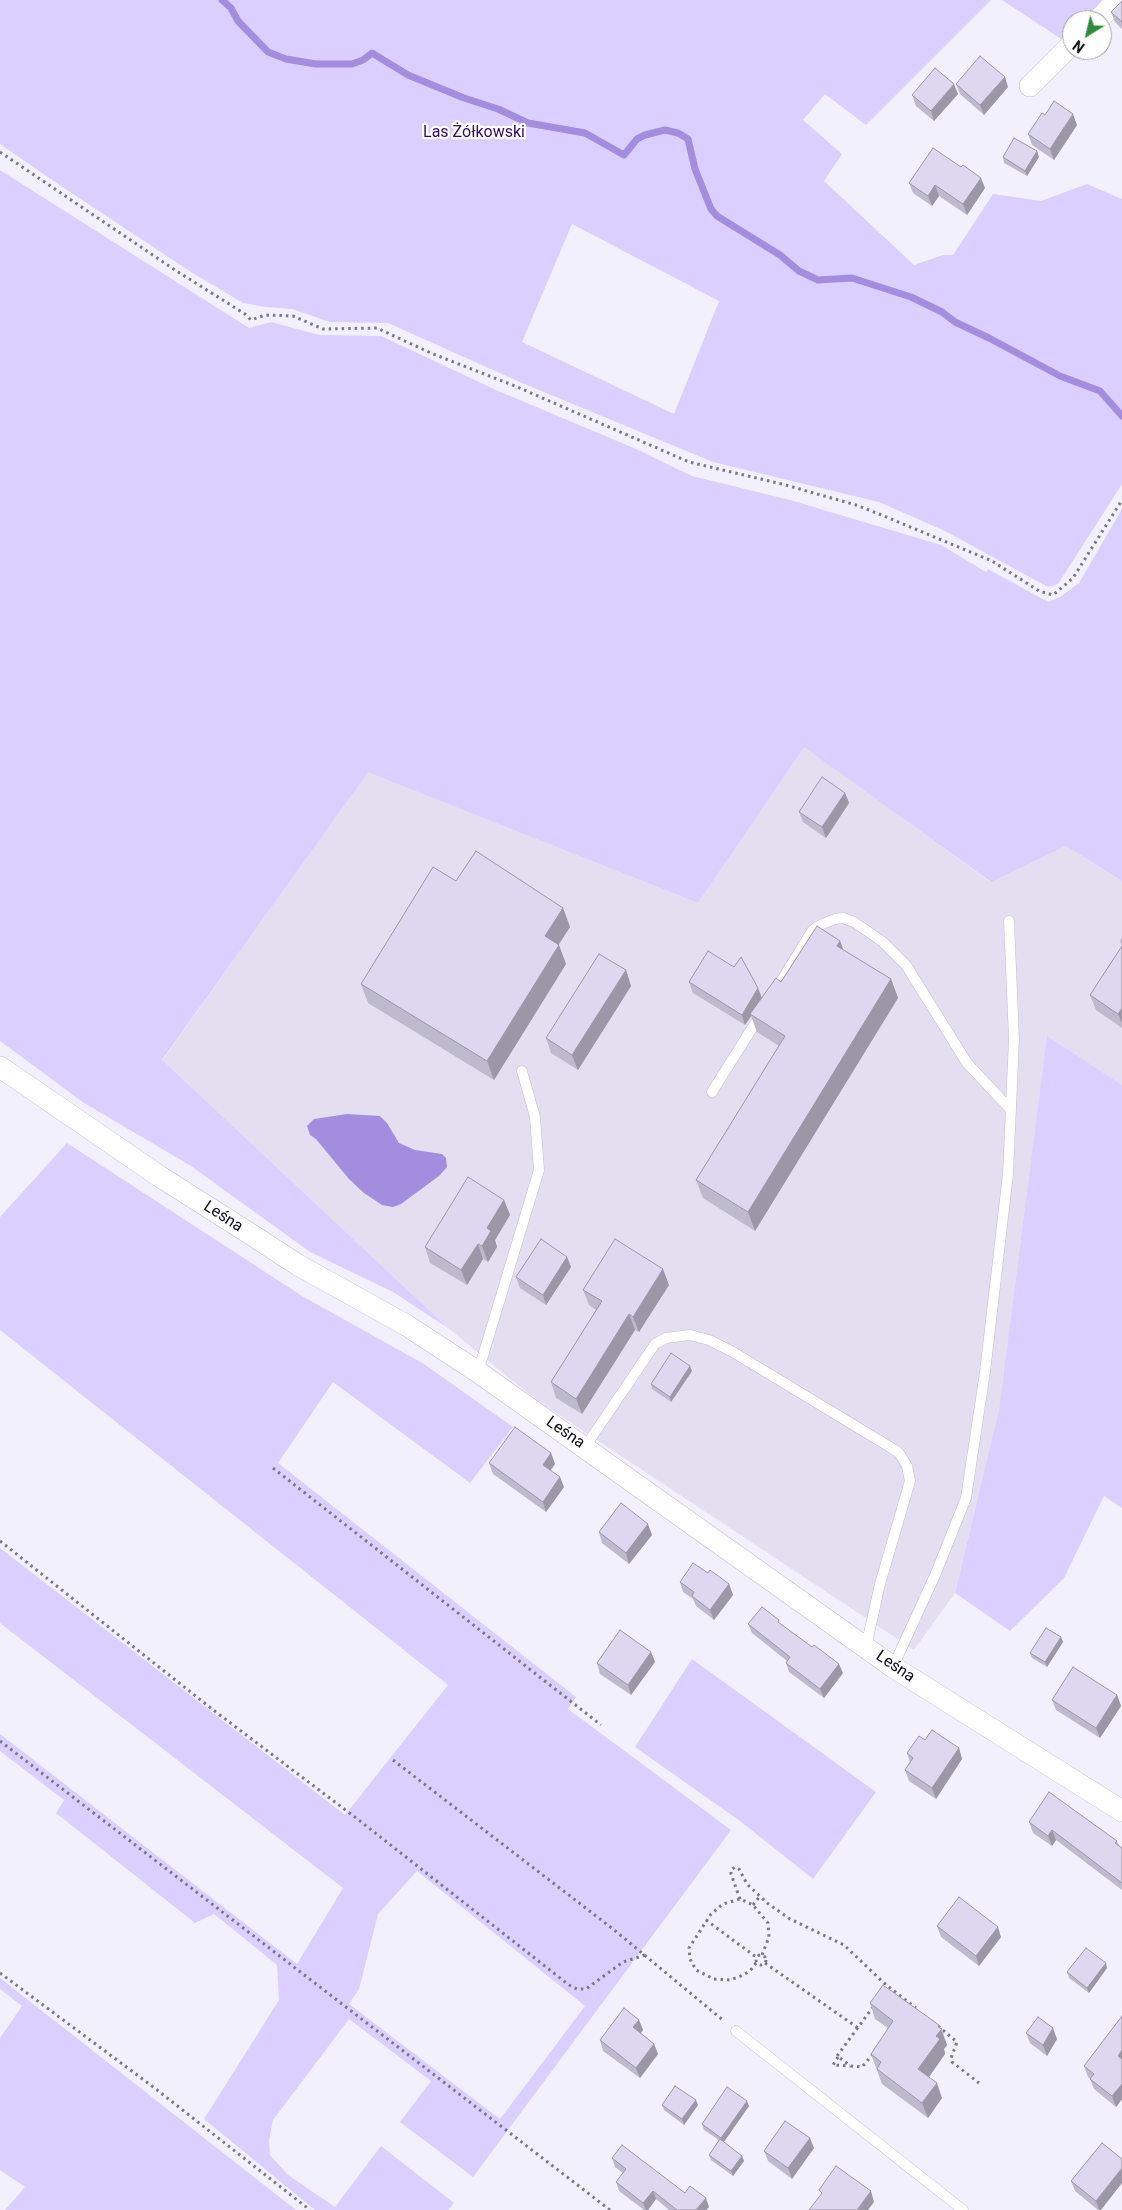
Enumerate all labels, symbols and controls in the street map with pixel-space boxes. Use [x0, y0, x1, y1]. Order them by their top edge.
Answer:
north arrow [1062, 10, 1112, 60]
text: N [1070, 37, 1087, 56]
park label: Las Żółkowski [423, 123, 525, 143]
street label: Leśna [200, 1197, 246, 1237]
street label: Leśna [542, 1413, 588, 1453]
street label: Leśna [872, 1647, 918, 1687]

